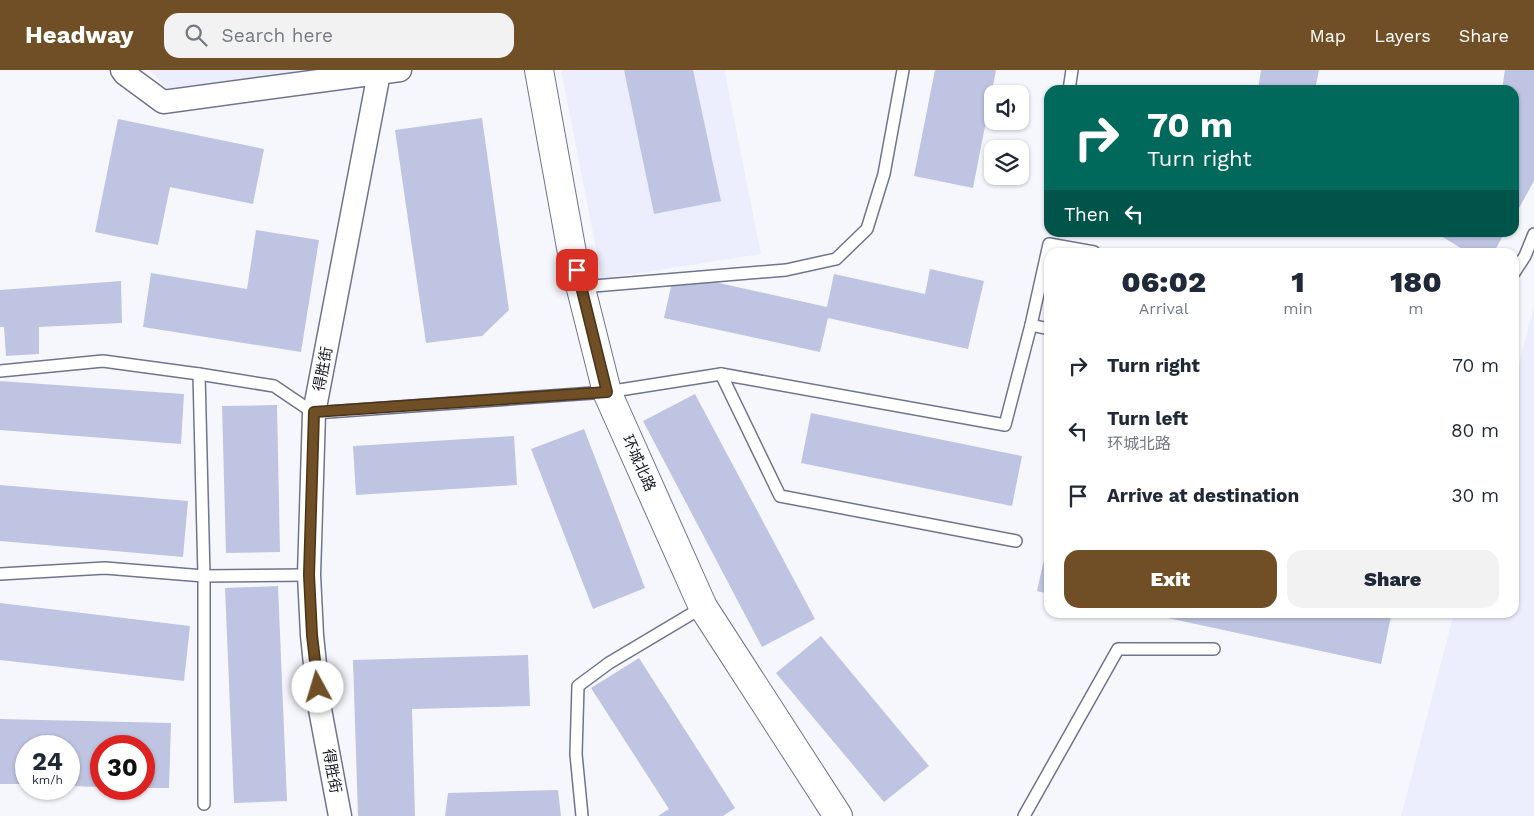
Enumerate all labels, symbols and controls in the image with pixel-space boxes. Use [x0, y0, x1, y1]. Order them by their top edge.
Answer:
search box [164, 13, 514, 58]
text: Headway [25, 21, 134, 49]
icon: search [182, 21, 210, 49]
text: Search here [222, 24, 333, 47]
text: Map [1309, 25, 1346, 46]
text: Layers [1374, 25, 1431, 46]
text: Share [1459, 25, 1509, 46]
map controls [984, 85, 1029, 185]
button: sound [984, 85, 1029, 130]
text: 70 m [1147, 104, 1233, 146]
icon: right [1064, 105, 1129, 170]
button: layers [984, 140, 1029, 185]
text: Turn right [1147, 146, 1252, 171]
icon: left [1120, 200, 1148, 228]
text: Then [1064, 203, 1110, 226]
pin [556, 249, 598, 291]
icon: arrive [563, 256, 591, 284]
text: 06:02 [1121, 264, 1206, 299]
text: 1 [1291, 264, 1305, 299]
text: 180 [1390, 264, 1442, 299]
text: Arrival [1139, 299, 1189, 318]
text: min [1283, 299, 1313, 318]
text: m [1408, 299, 1423, 318]
street label: 得胜街 [310, 345, 336, 393]
icon: right [1064, 352, 1092, 380]
text: Turn right [1107, 354, 1200, 377]
text: 70 m [1452, 354, 1499, 377]
text: Turn left [1107, 407, 1188, 430]
icon: left [1064, 417, 1092, 445]
text: 80 m [1451, 419, 1499, 442]
street label: 环城北路 [619, 432, 659, 494]
text: 环城北路 [1107, 434, 1171, 453]
icon: arrive [1064, 482, 1092, 510]
text: Arrive at destination [1107, 484, 1299, 507]
text: 30 m [1452, 484, 1499, 507]
button: Exit [1064, 550, 1277, 608]
button: Share [1287, 550, 1499, 608]
position arrow [291, 660, 343, 712]
speed limit sign: 30 [90, 735, 155, 800]
text: 24 [32, 747, 63, 776]
street label: 得胜街 [319, 747, 345, 795]
text: km/h [32, 773, 63, 787]

